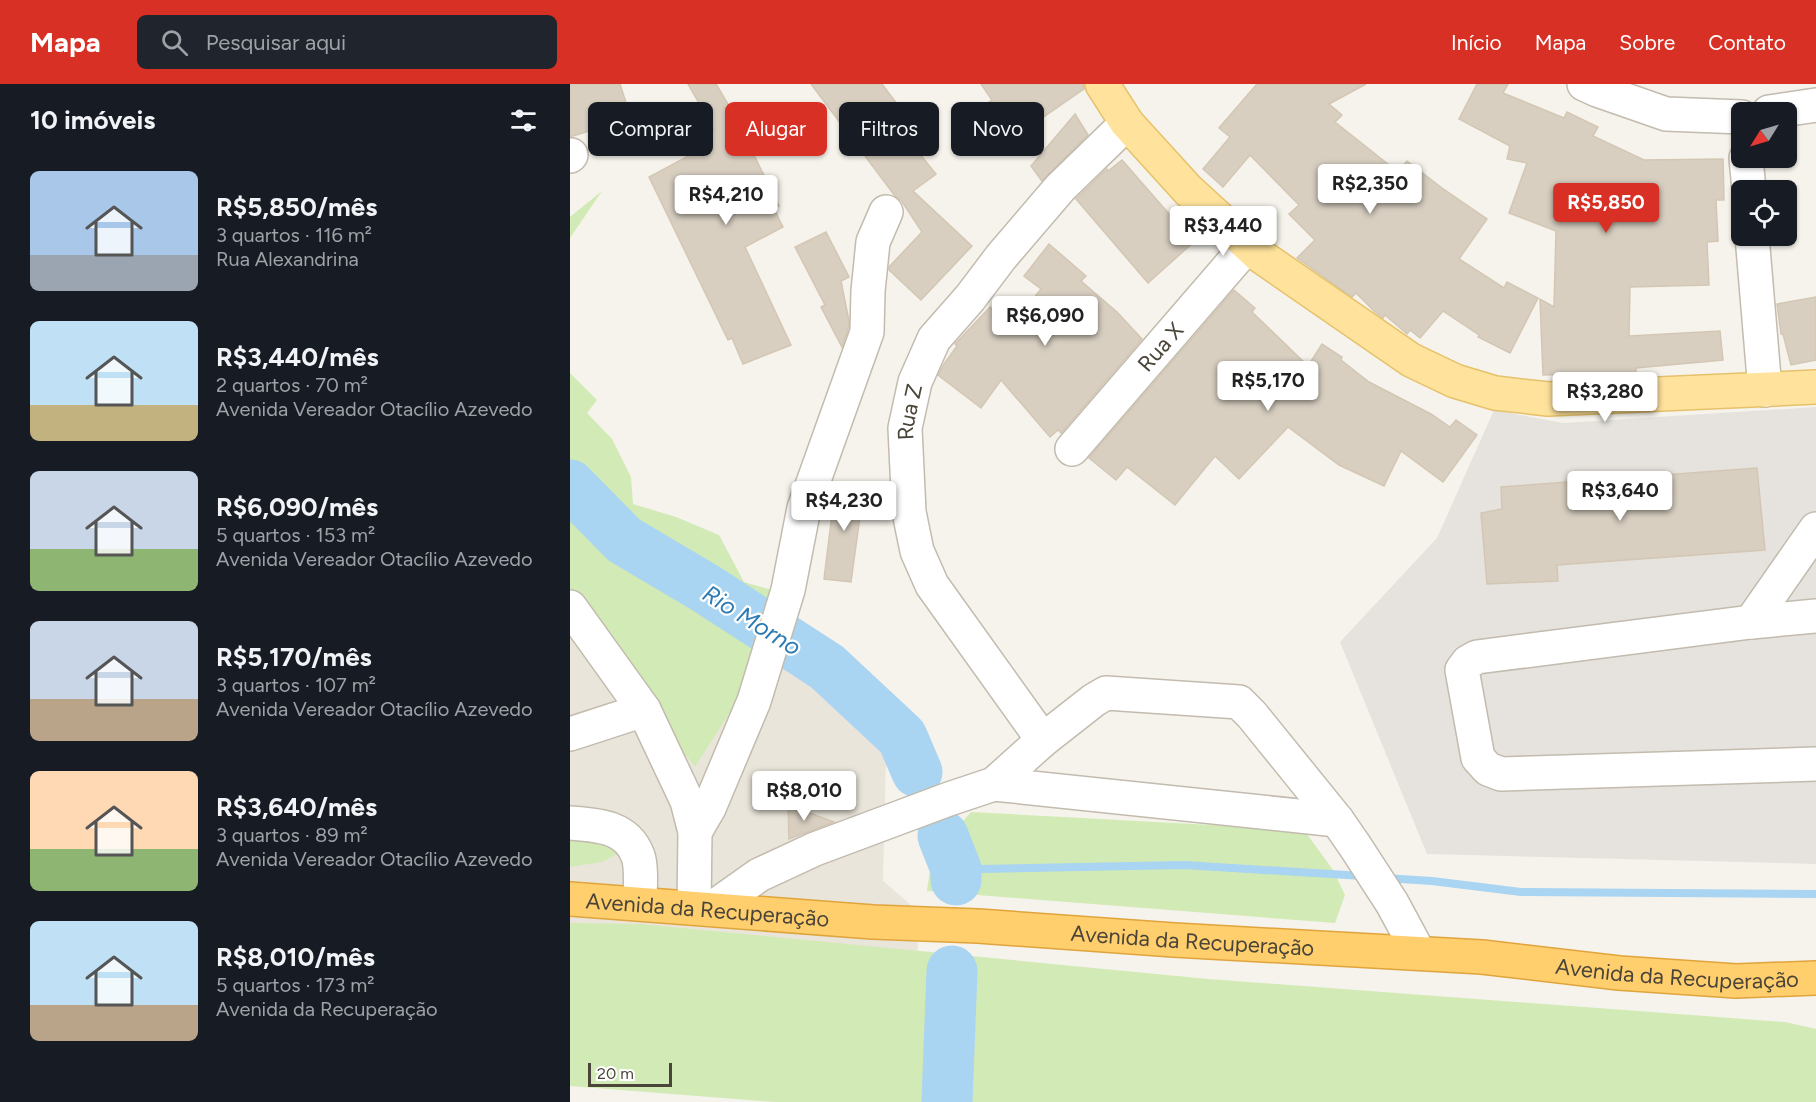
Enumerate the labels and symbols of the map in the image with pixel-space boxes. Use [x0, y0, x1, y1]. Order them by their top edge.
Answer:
north arrow [1731, 102, 1797, 168]
pin: R$2,350 [1315, 164, 1425, 215]
pin: R$4,210 [671, 175, 781, 226]
pin: R$5,850 [1551, 183, 1661, 234]
pin: R$3,440 [1168, 206, 1278, 257]
pin: R$6,090 [990, 296, 1100, 347]
street label: Rua X [1132, 316, 1189, 377]
pin: R$5,170 [1213, 361, 1323, 412]
pin: R$3,280 [1550, 372, 1660, 423]
street label: Rua Z [891, 381, 928, 441]
pin: R$3,640 [1565, 471, 1675, 522]
pin: R$4,230 [789, 481, 899, 532]
water label: Rio Morno [698, 578, 806, 662]
pin: R$8,010 [749, 771, 859, 822]
street label: Avenida da Recuperação [585, 887, 830, 932]
street label: Avenida da Recuperação [1070, 919, 1315, 961]
street label: Avenida da Recuperação [1554, 952, 1799, 995]
scale bar [588, 1060, 672, 1088]

